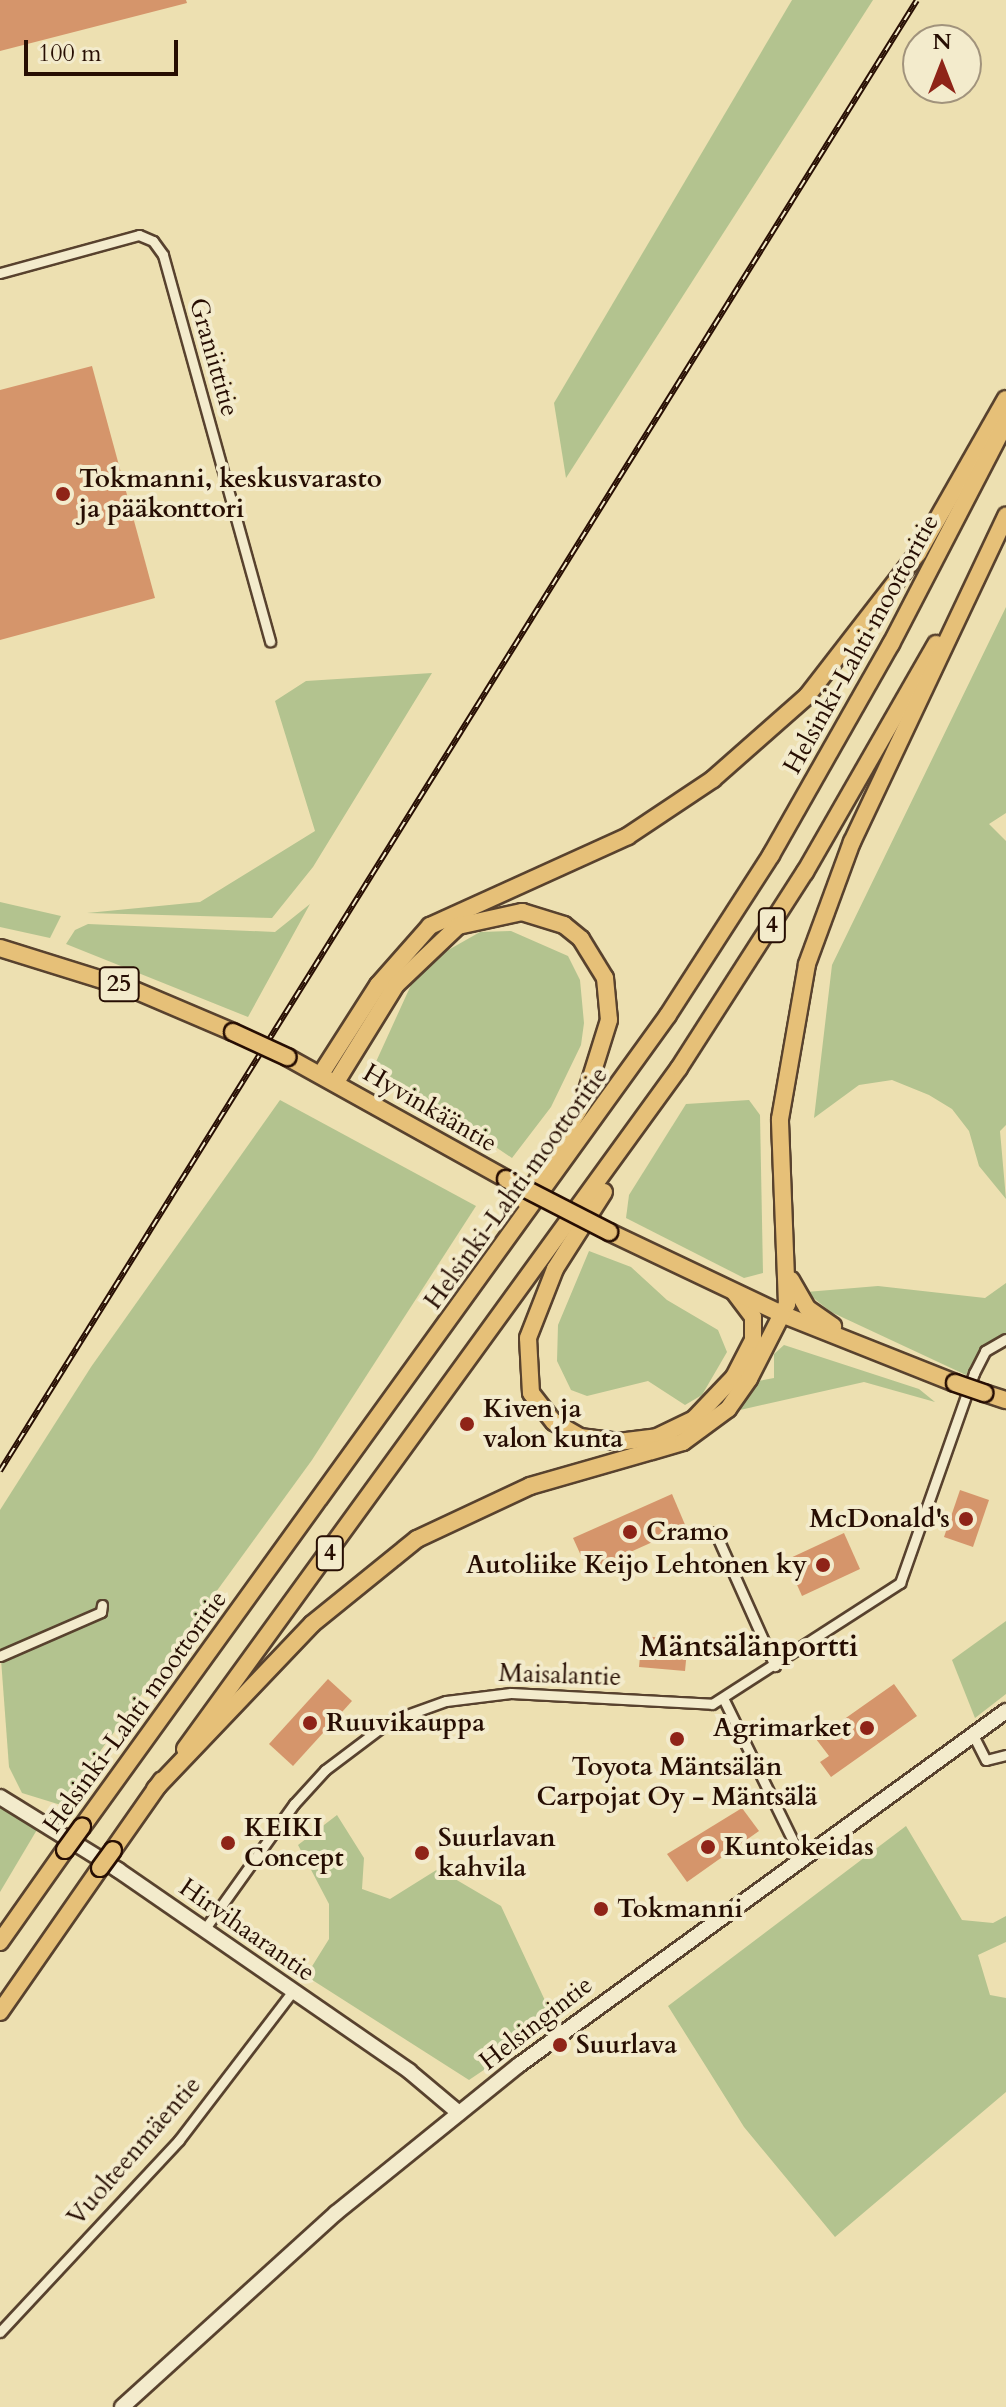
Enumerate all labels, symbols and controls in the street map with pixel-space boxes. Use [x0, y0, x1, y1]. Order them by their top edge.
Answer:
scale bar [28, 24, 182, 74]
north arrow [902, 24, 982, 104]
text: N [932, 27, 952, 57]
text: 100 m [38, 37, 102, 70]
street label: Graniittitie [182, 294, 246, 420]
place label: Tokmanni, keskusvarasto ja pääkonttori [79, 463, 382, 524]
marker: Tokmanni, keskusvarasto ja pääkonttori [54, 485, 72, 503]
street label: Helsinki-Lahti moottoritie [777, 509, 945, 779]
road number: 4 [756, 905, 788, 945]
road number: 25 [97, 964, 141, 1004]
street label: Hyvinkääntie [357, 1057, 503, 1159]
street label: Helsinki-Lahti moottoritie [418, 1061, 614, 1315]
place label: Kiven ja valon kunta [483, 1393, 623, 1454]
marker: Kiven ja valon kunta [458, 1415, 476, 1433]
place label: McDonald's [809, 1503, 950, 1535]
marker: McDonald's [957, 1510, 975, 1528]
place label: Cramo [646, 1516, 729, 1548]
marker: Cramo [621, 1523, 639, 1541]
road number: 4 [314, 1533, 346, 1573]
place label: Autoliike Keijo Lehtonen ky [466, 1549, 807, 1581]
marker: Autoliike Keijo Lehtonen ky [814, 1556, 832, 1574]
street label: Helsinki-Lahti moottoritie [37, 1585, 233, 1839]
district label: Mäntsälänportti [640, 1629, 858, 1665]
street label: Maisalantie [498, 1657, 622, 1693]
place label: Ruuvikauppa [326, 1707, 485, 1739]
place label: Agrimarket [713, 1712, 851, 1744]
marker: Ruuvikauppa [301, 1714, 319, 1732]
marker: Agrimarket [858, 1719, 876, 1737]
marker: Toyota Mäntsälän Carpojat Oy - Mäntsälä [668, 1730, 686, 1748]
place label: Toyota Mäntsälän Carpojat Oy - Mäntsälä [536, 1751, 818, 1812]
place label: KEIKI Concept [244, 1812, 344, 1874]
place label: Suurlavan kahvila [438, 1822, 556, 1884]
place label: Kuntokeidas [724, 1831, 874, 1863]
marker: KEIKI Concept [219, 1834, 237, 1852]
marker: Kuntokeidas [699, 1838, 717, 1856]
marker: Suurlavan kahvila [413, 1844, 431, 1862]
street label: Hirvihaarantie [173, 1872, 321, 1988]
place label: Tokmanni [617, 1893, 743, 1925]
marker: Tokmanni [592, 1900, 610, 1918]
street label: Helsingintie [473, 1969, 599, 2077]
place label: Suurlava [576, 2029, 677, 2061]
marker: Suurlava [551, 2036, 569, 2054]
street label: Vuolteenmäentie [61, 2070, 207, 2232]

